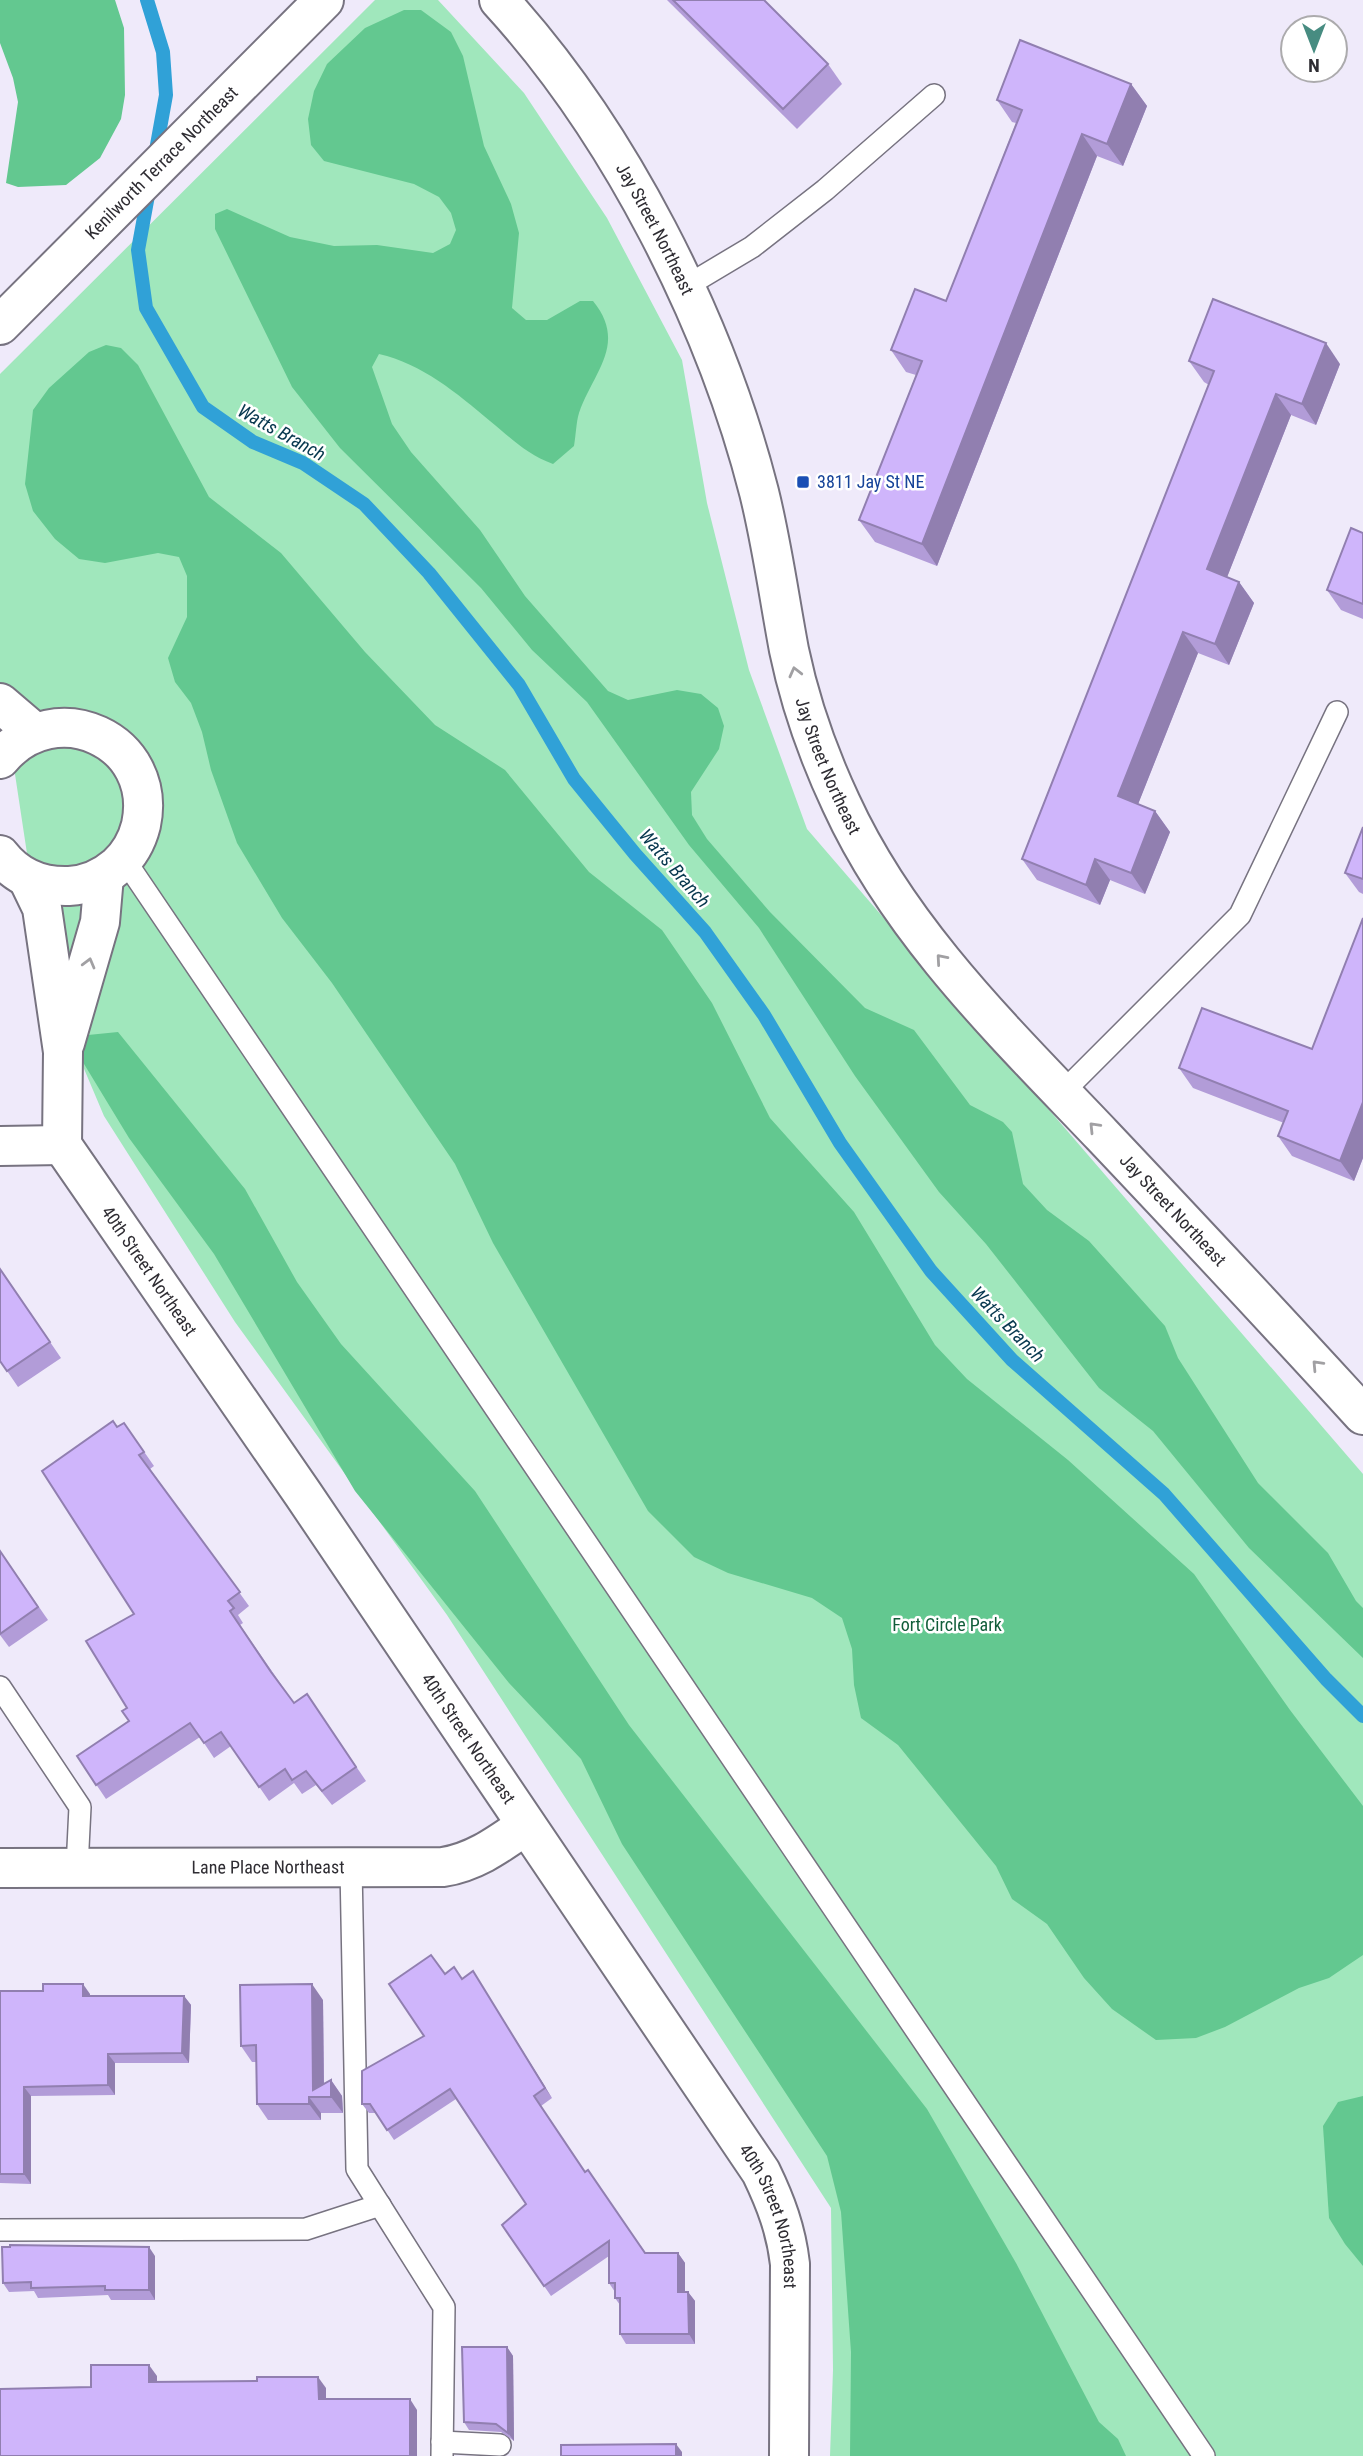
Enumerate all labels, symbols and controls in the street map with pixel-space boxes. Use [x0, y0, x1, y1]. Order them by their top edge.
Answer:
north arrow [1279, 14, 1349, 84]
text: N [1308, 54, 1320, 77]
street label: Kenilworth Terrace Northeast [81, 82, 242, 243]
street label: Jay Street Northeast [612, 159, 698, 298]
water label: Watts Branch [234, 399, 330, 466]
place label: 3811 Jay St NE [817, 471, 924, 492]
marker: 3811 Jay St NE [795, 474, 811, 490]
one-way arrow [789, 666, 803, 678]
street label: Jay Street Northeast [791, 695, 866, 838]
water label: Watts Branch [634, 824, 715, 912]
one-way arrow [937, 955, 949, 968]
one-way arrow [80, 957, 95, 969]
one-way arrow [1090, 1122, 1103, 1135]
street label: Jay Street Northeast [1116, 1149, 1231, 1270]
street label: 40th Street Northeast [97, 1202, 202, 1340]
water label: Watts Branch [966, 1282, 1049, 1367]
one-way arrow [1312, 1360, 1325, 1373]
park label: Fort Circle Park [892, 1614, 1002, 1635]
street label: 40th Street Northeast [417, 1669, 520, 1808]
street label: Lane Place Northeast [192, 1856, 344, 1878]
street label: 40th Street Northeast [735, 2140, 801, 2289]

